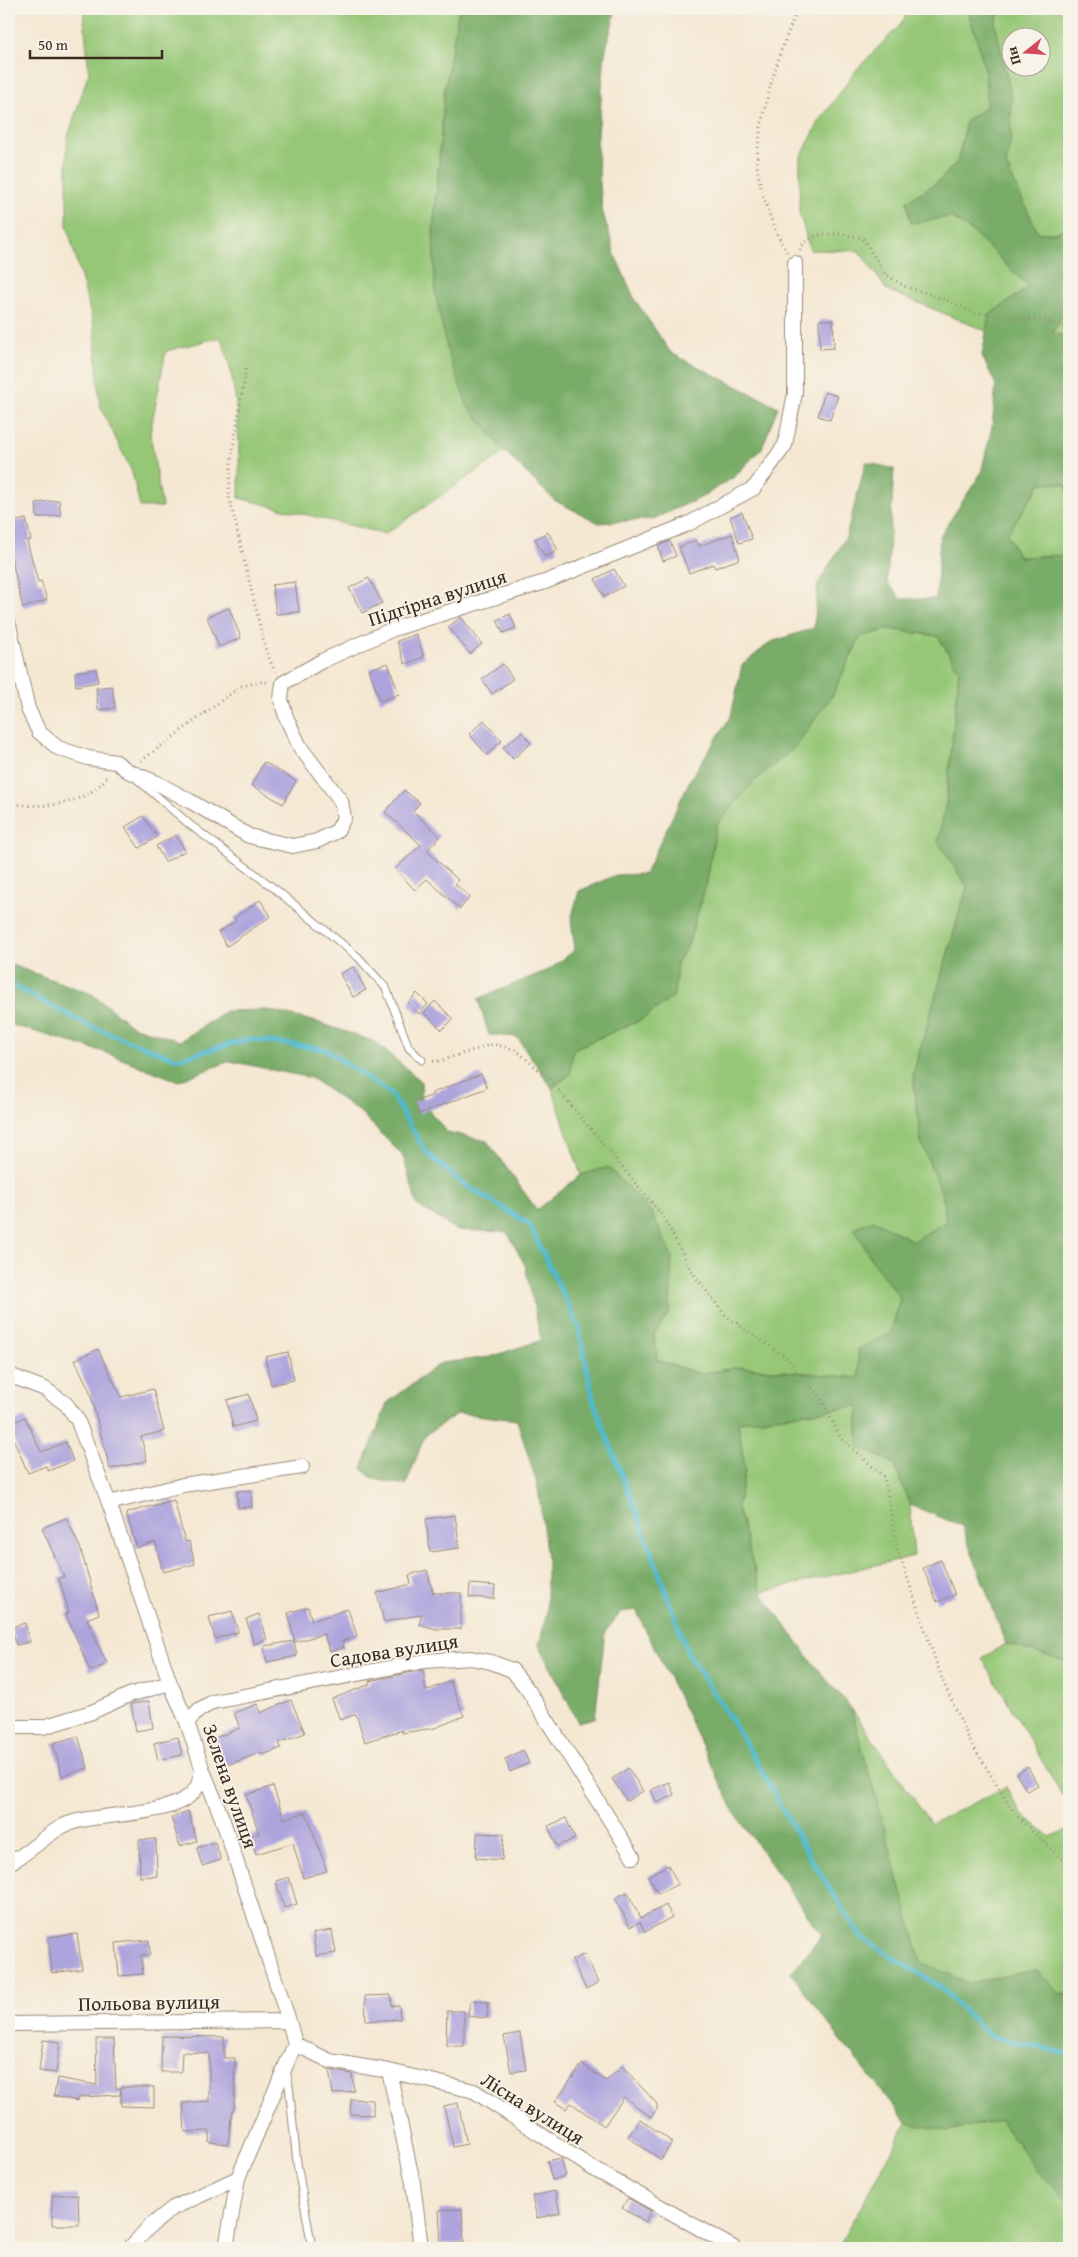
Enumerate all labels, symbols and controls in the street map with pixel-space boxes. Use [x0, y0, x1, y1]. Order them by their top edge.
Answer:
scale bar [30, 28, 162, 60]
north arrow [1000, 28, 1050, 78]
text: 50 m [38, 34, 69, 55]
text: Пн [1001, 44, 1026, 67]
street label: Підгірна вулиця [364, 561, 510, 633]
street label: Садова вулиця [328, 1626, 460, 1674]
street label: Зелена вулиця [196, 1720, 266, 1852]
street label: Польова вулиця [78, 1986, 220, 2018]
street label: Лісна вулиця [476, 2065, 590, 2151]

